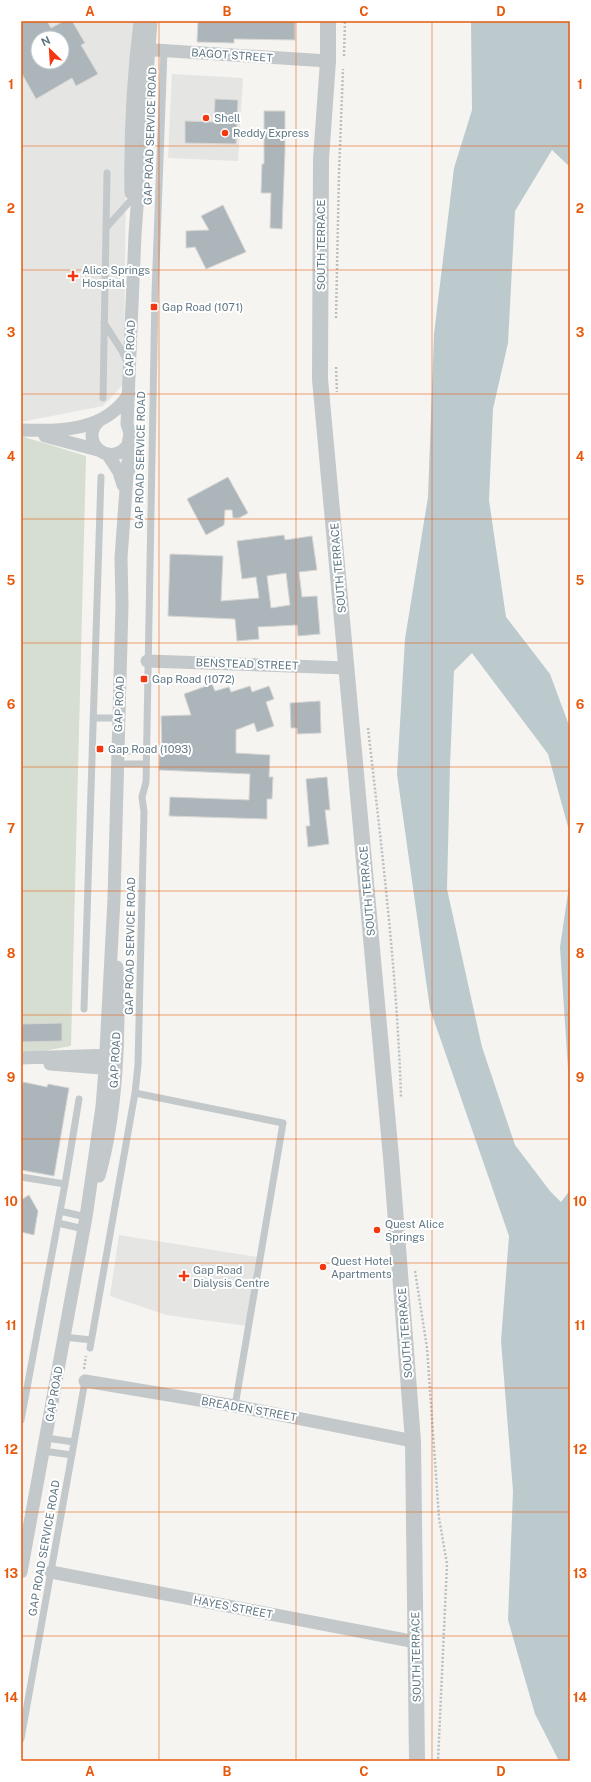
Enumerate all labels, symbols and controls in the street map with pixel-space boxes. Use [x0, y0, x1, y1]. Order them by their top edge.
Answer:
text: A [85, 4, 95, 19]
text: B [223, 4, 232, 19]
text: C [359, 4, 369, 19]
text: D [496, 4, 506, 19]
north arrow [30, 30, 70, 70]
text: N [39, 34, 52, 48]
street label: BAGOT STREET [191, 46, 274, 64]
street label: GAP ROAD SERVICE ROAD [142, 66, 158, 205]
text: 1 [8, 77, 14, 92]
text: 1 [577, 77, 583, 92]
place label: Shell [214, 112, 240, 124]
marker: Shell [201, 113, 211, 123]
place label: Reddy Express [233, 127, 310, 139]
marker: Reddy Express [220, 128, 230, 138]
street label: SOUTH TERRACE [315, 200, 327, 290]
text: 2 [7, 201, 15, 216]
text: 2 [576, 201, 584, 216]
place label: Alice Springs Hospital [82, 264, 151, 289]
marker: Alice Springs Hospital [67, 270, 79, 282]
place label: Gap Road (1071) [162, 301, 243, 313]
marker: Gap Road (1071) [149, 302, 159, 312]
street label: GAP ROAD [123, 319, 137, 376]
text: 3 [7, 325, 16, 340]
text: 3 [576, 325, 585, 340]
street label: GAP ROAD SERVICE ROAD [133, 390, 147, 529]
text: 4 [7, 449, 16, 464]
text: 4 [576, 449, 585, 464]
street label: SOUTH TERRACE [328, 522, 348, 614]
text: 5 [7, 573, 16, 588]
text: 5 [576, 573, 585, 588]
street label: BENSTEAD STREET [195, 656, 299, 672]
place label: Gap Road (1072) [152, 673, 235, 685]
marker: Gap Road (1072) [139, 674, 149, 684]
street label: GAP ROAD [112, 675, 126, 732]
text: 6 [7, 697, 16, 712]
text: 6 [576, 697, 585, 712]
place label: Gap Road (1093) [108, 743, 192, 755]
marker: Gap Road (1093) [95, 744, 105, 754]
text: 7 [7, 821, 15, 836]
text: 7 [576, 821, 584, 836]
street label: SOUTH TERRACE [357, 845, 377, 937]
street label: GAP ROAD SERVICE ROAD [123, 876, 137, 1015]
text: 8 [7, 946, 16, 961]
text: 8 [576, 946, 585, 961]
street label: GAP ROAD [108, 1031, 122, 1088]
text: 9 [7, 1070, 15, 1085]
text: 9 [576, 1070, 584, 1085]
text: 10 [4, 1194, 18, 1209]
text: 10 [573, 1194, 587, 1209]
place label: Quest Alice Springs [385, 1218, 444, 1243]
marker: Quest Alice Springs [372, 1225, 382, 1235]
place label: Quest Hotel Apartments [331, 1255, 392, 1280]
marker: Quest Hotel Apartments [318, 1262, 328, 1272]
place label: Gap Road Dialysis Centre [193, 1264, 269, 1289]
marker: Gap Road Dialysis Centre [178, 1270, 190, 1282]
street label: SOUTH TERRACE [396, 1287, 414, 1379]
text: 11 [5, 1318, 17, 1333]
text: 11 [574, 1318, 586, 1333]
street label: GAP ROAD [43, 1365, 65, 1423]
street label: BREADEN STREET [200, 1395, 298, 1423]
text: 12 [4, 1442, 18, 1457]
text: 12 [573, 1442, 587, 1457]
street label: GAP ROAD SERVICE ROAD [26, 1479, 62, 1617]
text: 13 [4, 1566, 18, 1581]
text: 13 [573, 1566, 587, 1581]
street label: HAYES STREET [192, 1593, 274, 1621]
street label: SOUTH TERRACE [409, 1611, 423, 1702]
text: 14 [4, 1690, 19, 1705]
text: 14 [573, 1690, 588, 1705]
text: A [85, 1764, 95, 1779]
text: B [223, 1764, 232, 1779]
text: C [359, 1764, 369, 1779]
text: D [496, 1764, 506, 1779]

